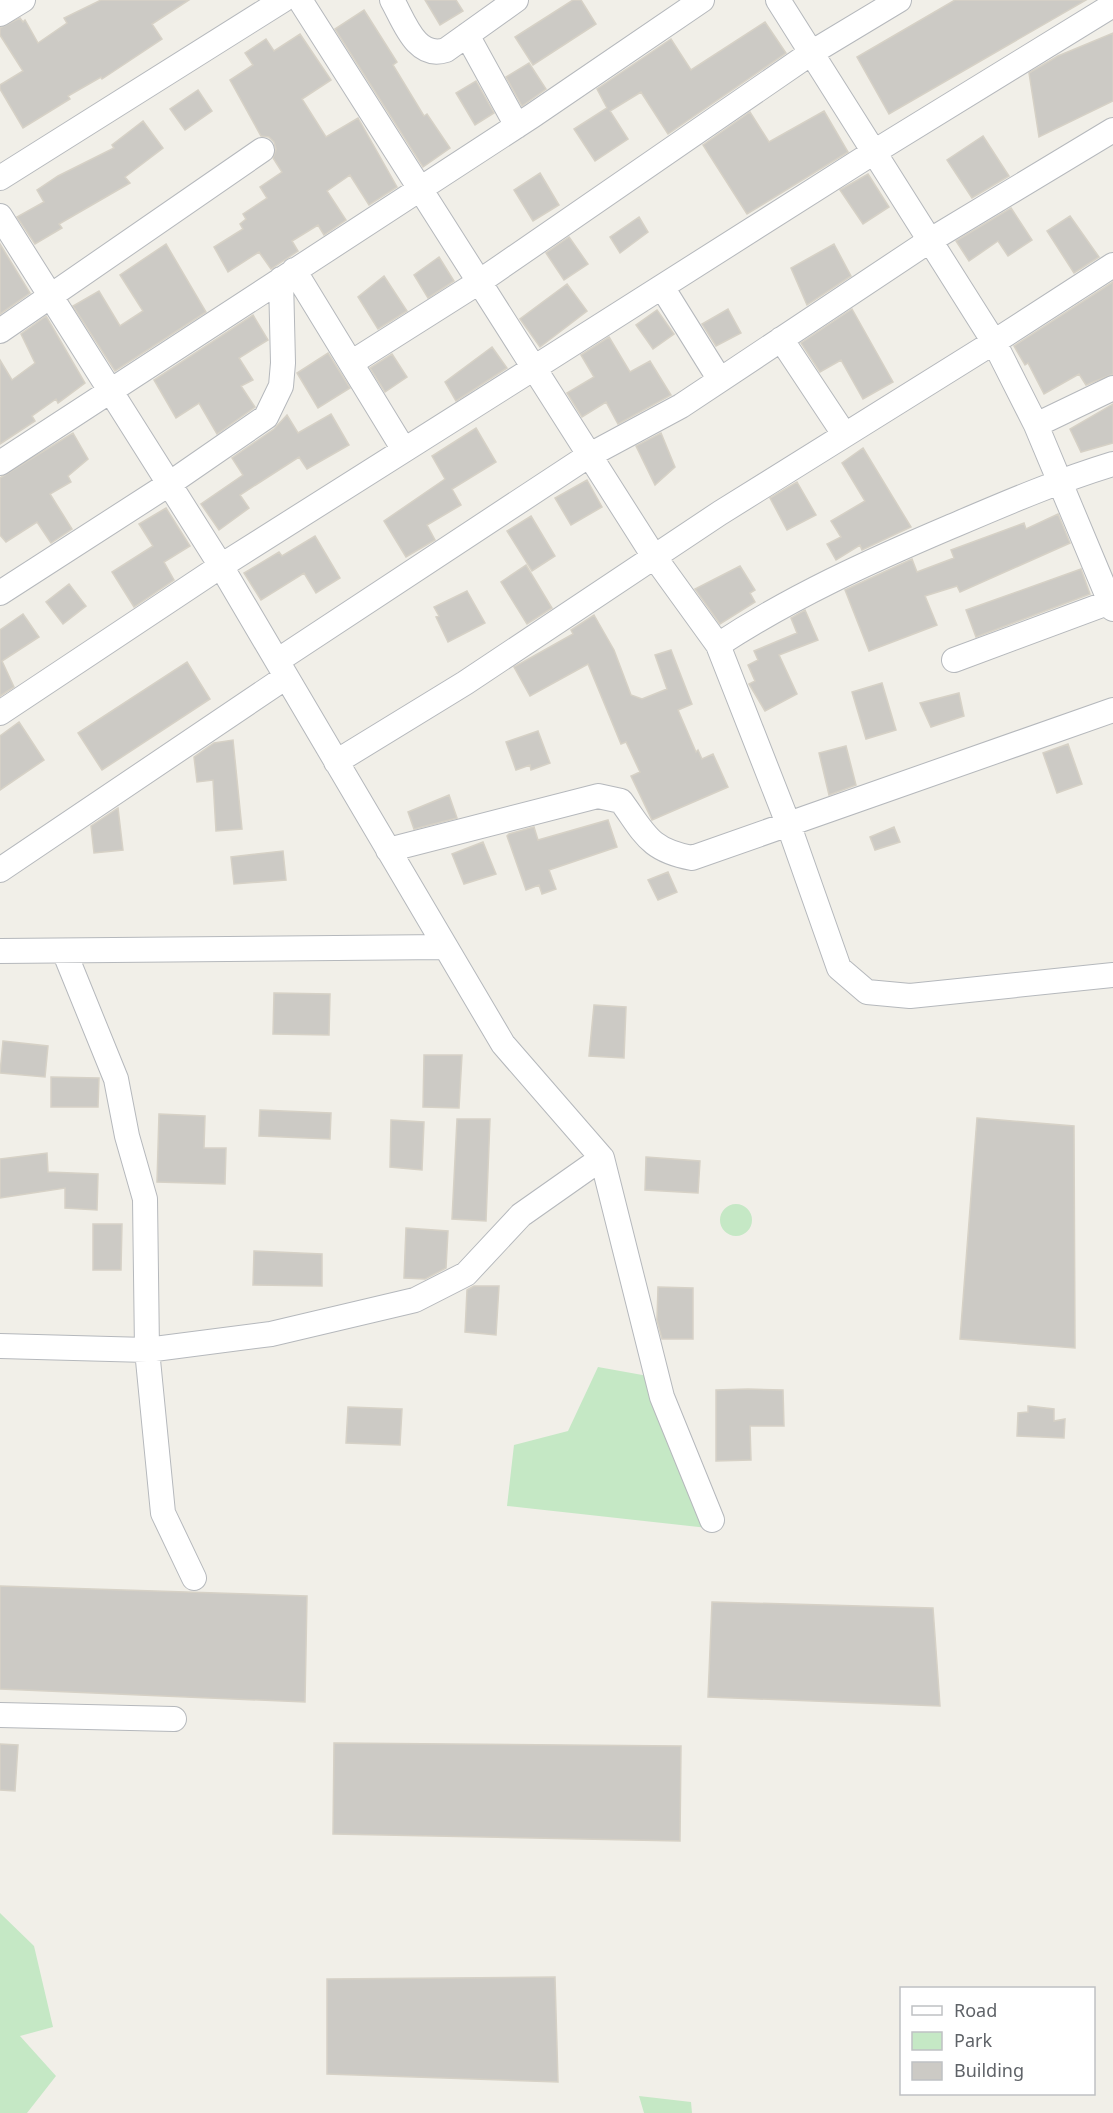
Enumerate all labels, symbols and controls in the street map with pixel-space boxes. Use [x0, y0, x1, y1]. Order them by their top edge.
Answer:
legend [900, 1987, 1095, 2095]
text: Road [954, 1998, 997, 2022]
text: Park [954, 2028, 992, 2052]
text: Building [954, 2058, 1024, 2082]

